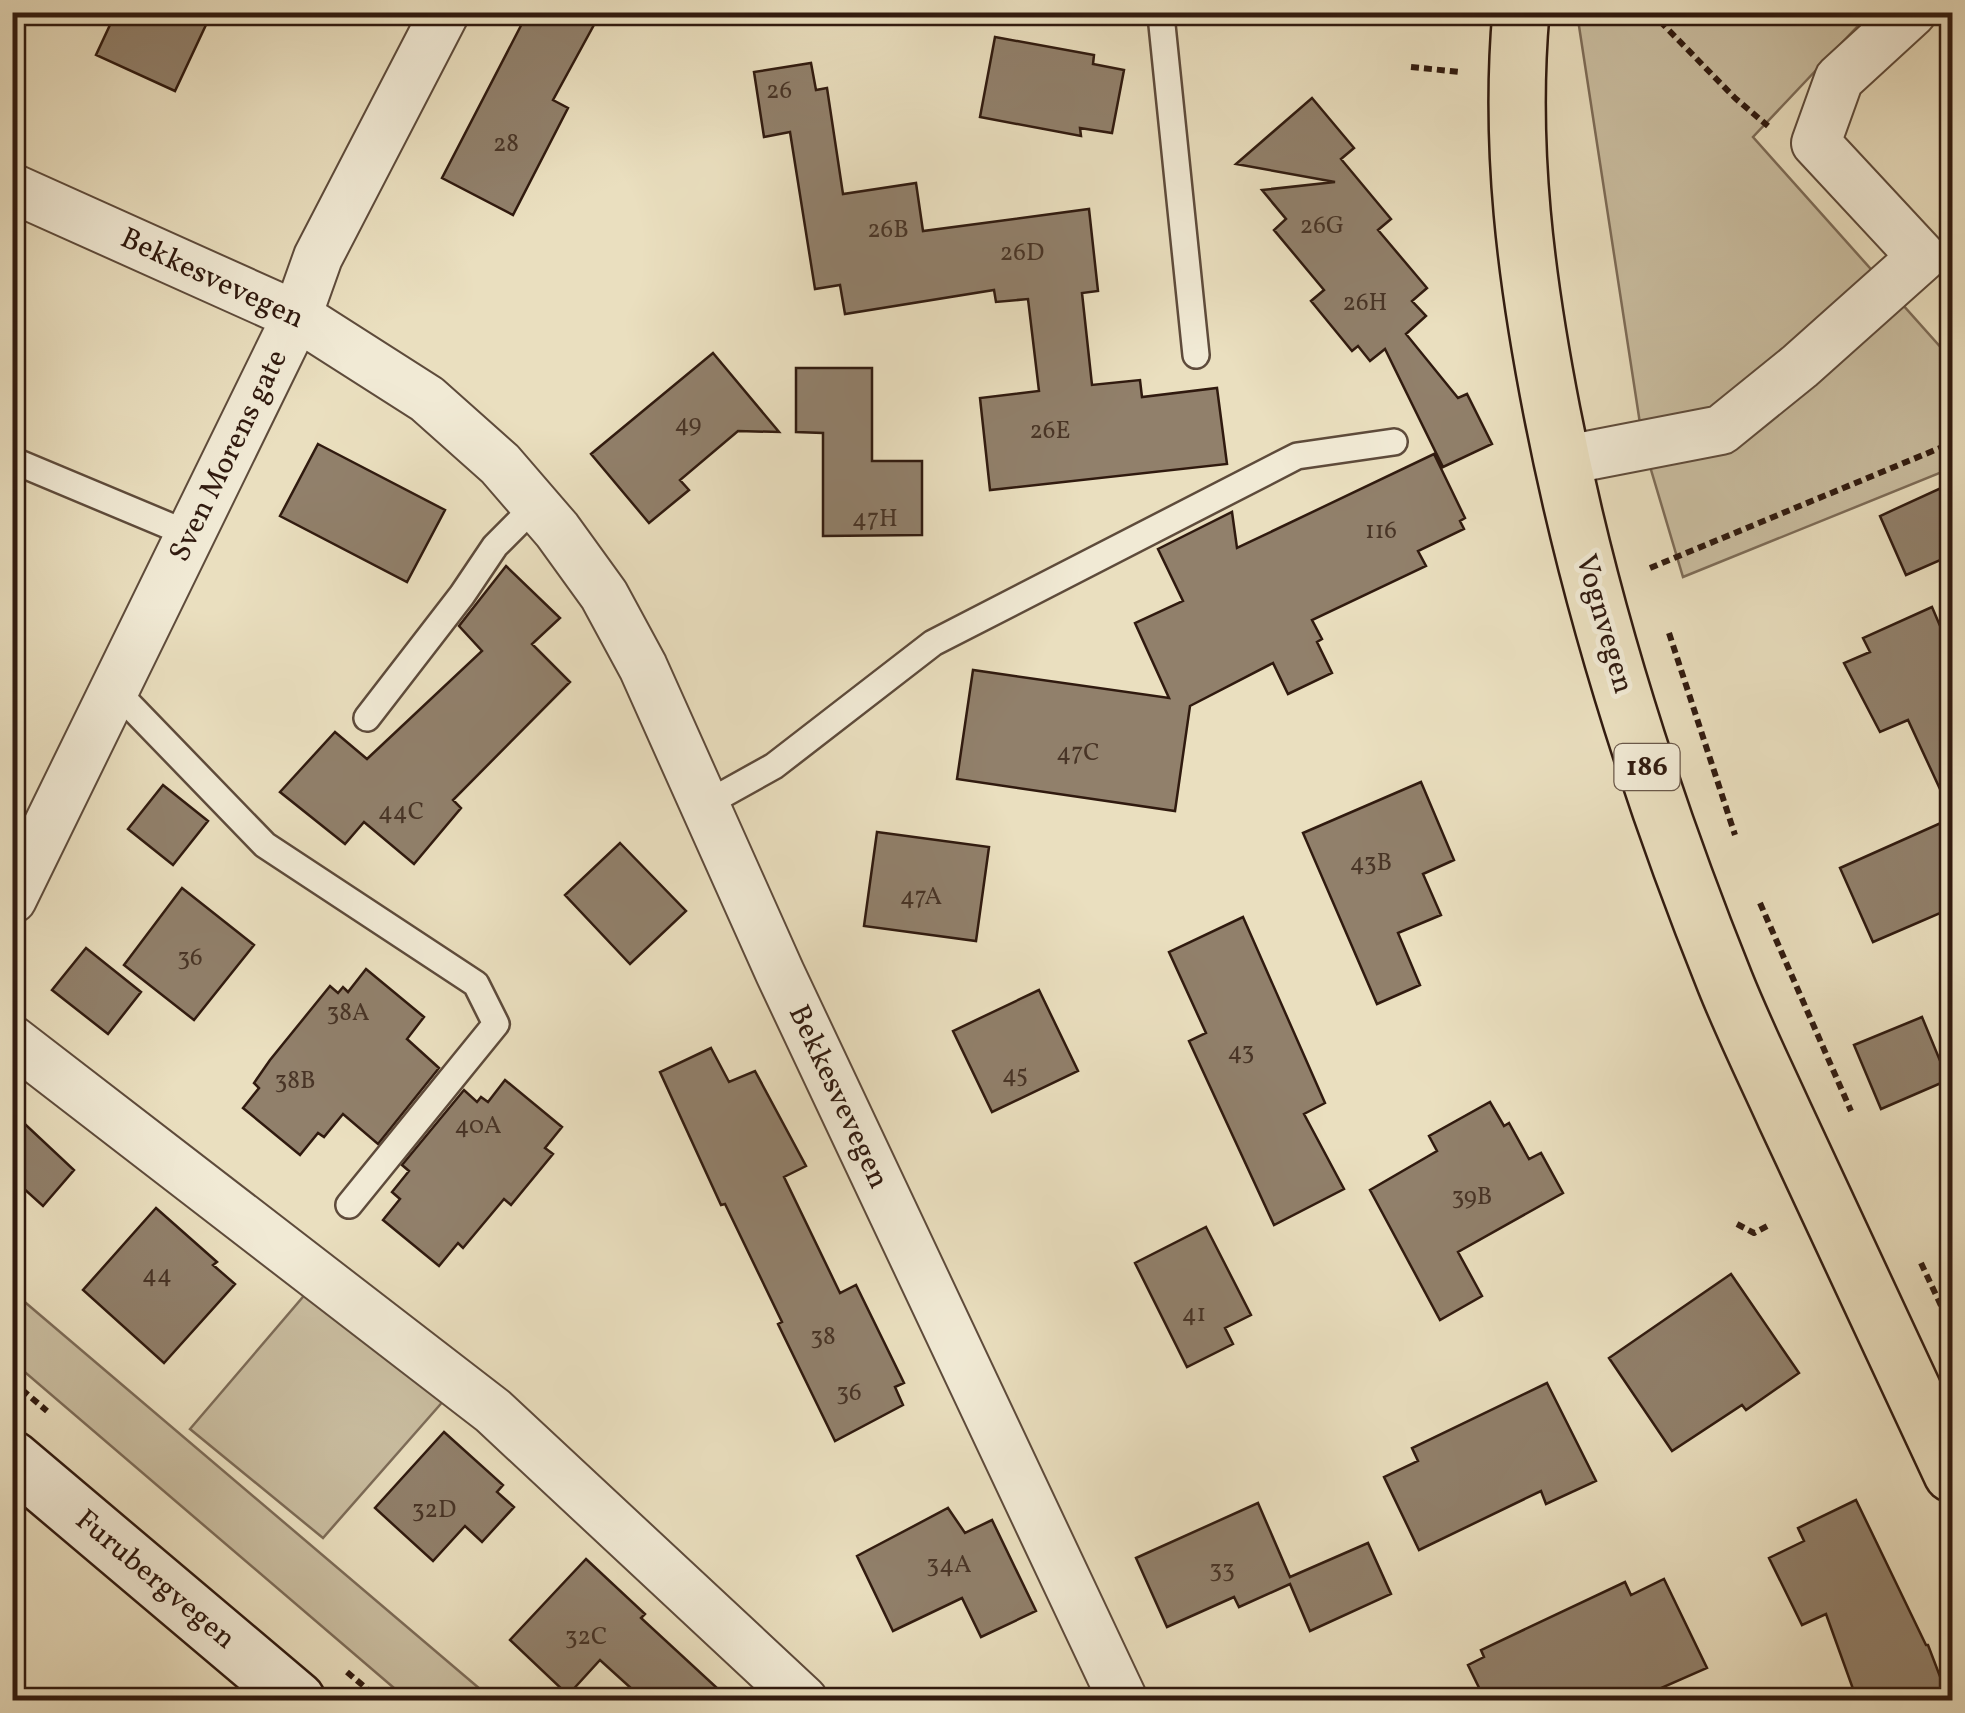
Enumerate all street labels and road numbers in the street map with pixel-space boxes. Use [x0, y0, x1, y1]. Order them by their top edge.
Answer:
street label: Bekkesvevegen [113, 218, 311, 340]
street label: Sven Morens gate [159, 343, 299, 569]
street label: Vognvegen [1564, 550, 1644, 698]
road number: 186 [1614, 744, 1680, 790]
street label: Bekkesvevegen [777, 998, 899, 1196]
street label: Furubergvegen [66, 1500, 244, 1660]

